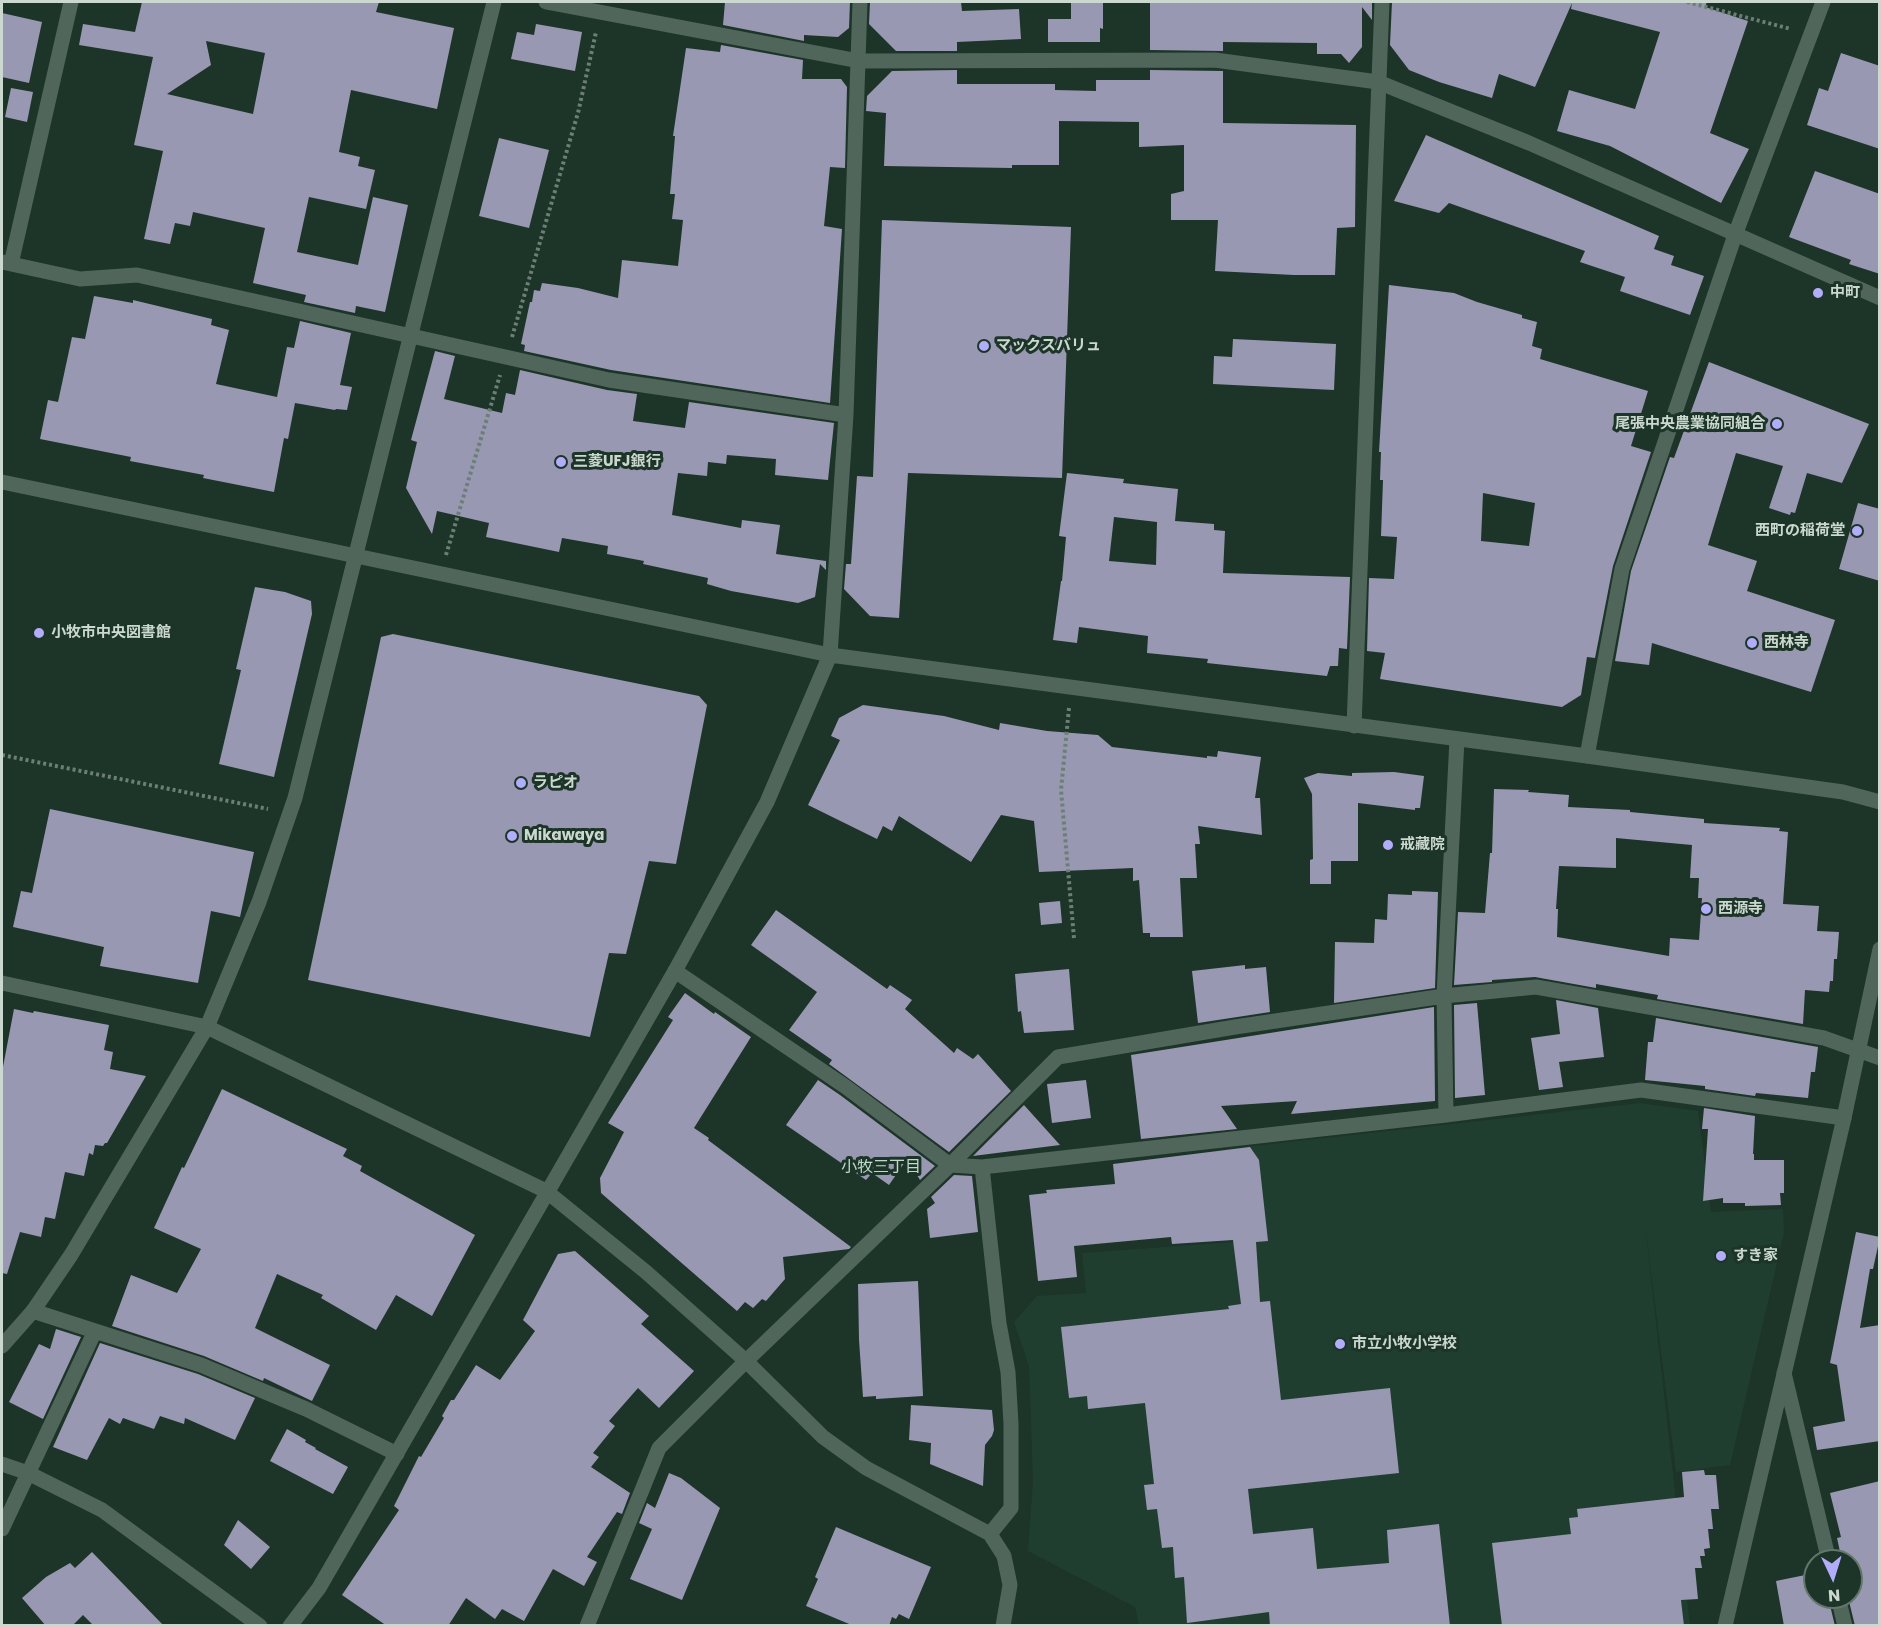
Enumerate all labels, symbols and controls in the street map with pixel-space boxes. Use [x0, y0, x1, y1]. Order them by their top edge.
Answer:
place label: 中町 [1830, 284, 1860, 302]
marker: 中町 [1811, 286, 1825, 300]
place label: マックスバリュ [996, 337, 1101, 355]
marker: マックスバリュ [977, 339, 991, 353]
place label: 尾張中央農業協同組合 [1615, 415, 1765, 433]
marker: 尾張中央農業協同組合 [1770, 417, 1784, 431]
place label: 三菱UFJ銀行 [573, 453, 660, 471]
marker: 三菱UFJ銀行 [554, 455, 568, 469]
place label: 西町の稲荷堂 [1755, 522, 1845, 540]
marker: 西町の稲荷堂 [1850, 524, 1864, 538]
place label: 小牧市中央図書館 [51, 624, 171, 642]
marker: 小牧市中央図書館 [32, 626, 46, 640]
place label: 西林寺 [1764, 634, 1809, 652]
marker: 西林寺 [1745, 636, 1759, 650]
place label: ラピオ [533, 774, 578, 792]
marker: ラピオ [514, 776, 528, 790]
place label: Mikawaya [524, 827, 604, 845]
marker: Mikawaya [505, 829, 519, 843]
place label: 戒藏院 [1400, 836, 1445, 854]
marker: 戒藏院 [1381, 838, 1395, 852]
place label: 西源寺 [1718, 900, 1763, 918]
marker: 西源寺 [1699, 902, 1713, 916]
district label: 小牧三丁目 [841, 1158, 921, 1178]
place label: すき家 [1733, 1247, 1778, 1265]
marker: すき家 [1714, 1249, 1728, 1263]
place label: 市立小牧小学校 [1352, 1335, 1457, 1353]
marker: 市立小牧小学校 [1333, 1337, 1347, 1351]
north arrow [1803, 1549, 1863, 1609]
text: N [1827, 1584, 1841, 1607]

